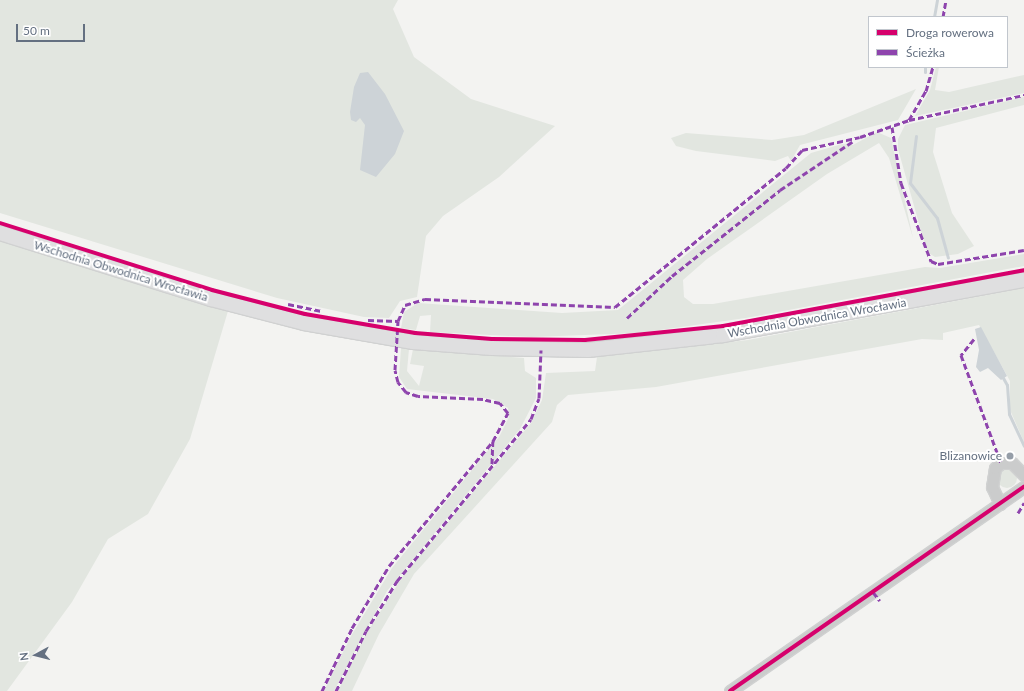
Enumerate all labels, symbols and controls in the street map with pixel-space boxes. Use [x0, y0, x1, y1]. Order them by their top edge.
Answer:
scale bar [18, 16, 87, 42]
legend [868, 16, 1008, 68]
text: 50 m [23, 23, 50, 38]
text: Droga rowerowa [906, 25, 994, 40]
text: Ścieżka [906, 45, 945, 60]
street label: Wschodnia Obwodnica Wrocławia [32, 238, 210, 304]
street label: Wschodnia Obwodnica Wrocławia [726, 295, 908, 341]
place label: Blizanowice [940, 449, 1002, 463]
marker: Blizanowice [1005, 451, 1015, 461]
north arrow [16, 635, 56, 675]
text: N [17, 652, 31, 662]

